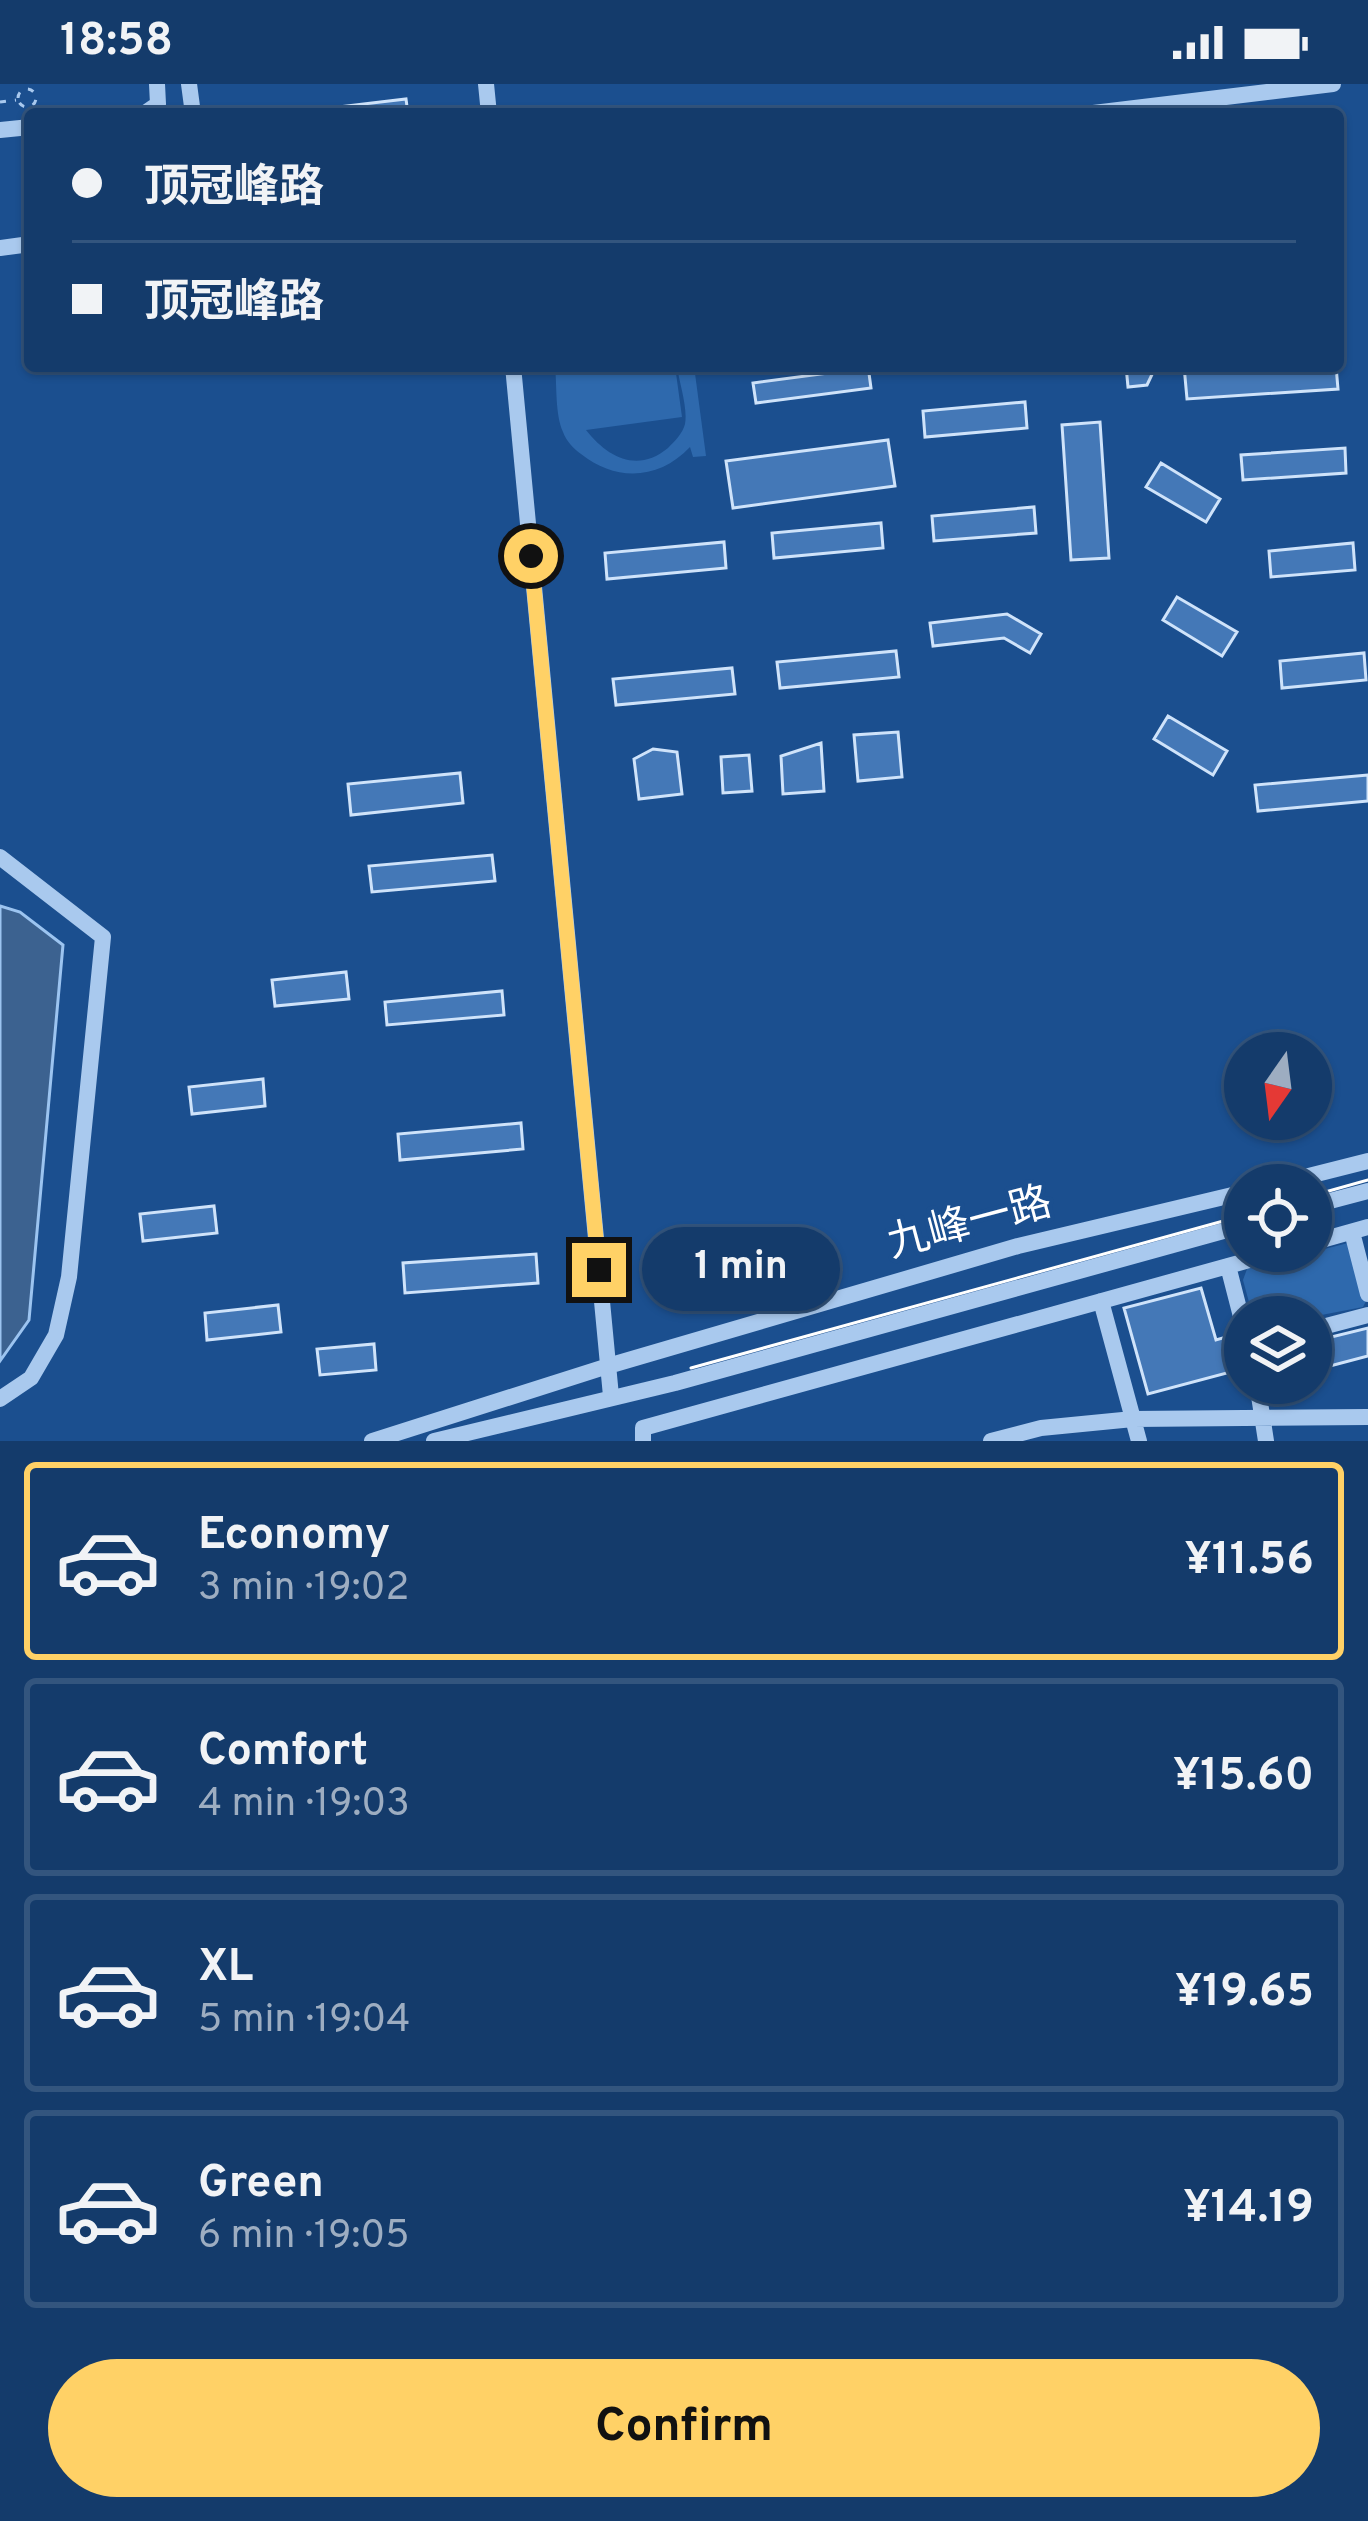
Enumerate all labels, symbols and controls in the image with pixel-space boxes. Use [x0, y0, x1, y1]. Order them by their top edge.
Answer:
text: 18:58 [60, 14, 173, 71]
text: 顶冠峰路 [144, 161, 324, 218]
text: 顶冠峰路 [144, 276, 324, 333]
route start [504, 529, 558, 583]
north arrow [1224, 1032, 1332, 1140]
map controls [1224, 1032, 1332, 1404]
button: locate [1224, 1164, 1332, 1272]
street label: 九峰一路 [882, 1178, 1058, 1272]
callout: 1 min [641, 1228, 839, 1312]
route end [572, 1243, 626, 1297]
text: 1 min [694, 1244, 788, 1293]
button: layers [1224, 1296, 1332, 1404]
icon: car [54, 1507, 162, 1615]
text: Economy [198, 1508, 390, 1565]
text: ¥11.56 [1184, 1533, 1314, 1590]
text: 3 min · 19:02 [198, 1565, 409, 1614]
icon: car [54, 1723, 162, 1831]
text: Comfort [198, 1724, 368, 1781]
text: ¥15.60 [1173, 1749, 1314, 1806]
text: 4 min · 19:03 [198, 1781, 410, 1830]
icon: car [54, 1939, 162, 2047]
text: XL [198, 1940, 253, 1997]
text: ¥19.65 [1175, 1965, 1314, 2022]
text: 5 min · 19:04 [198, 1997, 410, 2046]
icon: car [54, 2155, 162, 2263]
text: Green [198, 2156, 324, 2213]
text: ¥14.19 [1183, 2181, 1314, 2238]
text: 6 min · 19:05 [198, 2213, 410, 2262]
button: Confirm [48, 2359, 1320, 2497]

